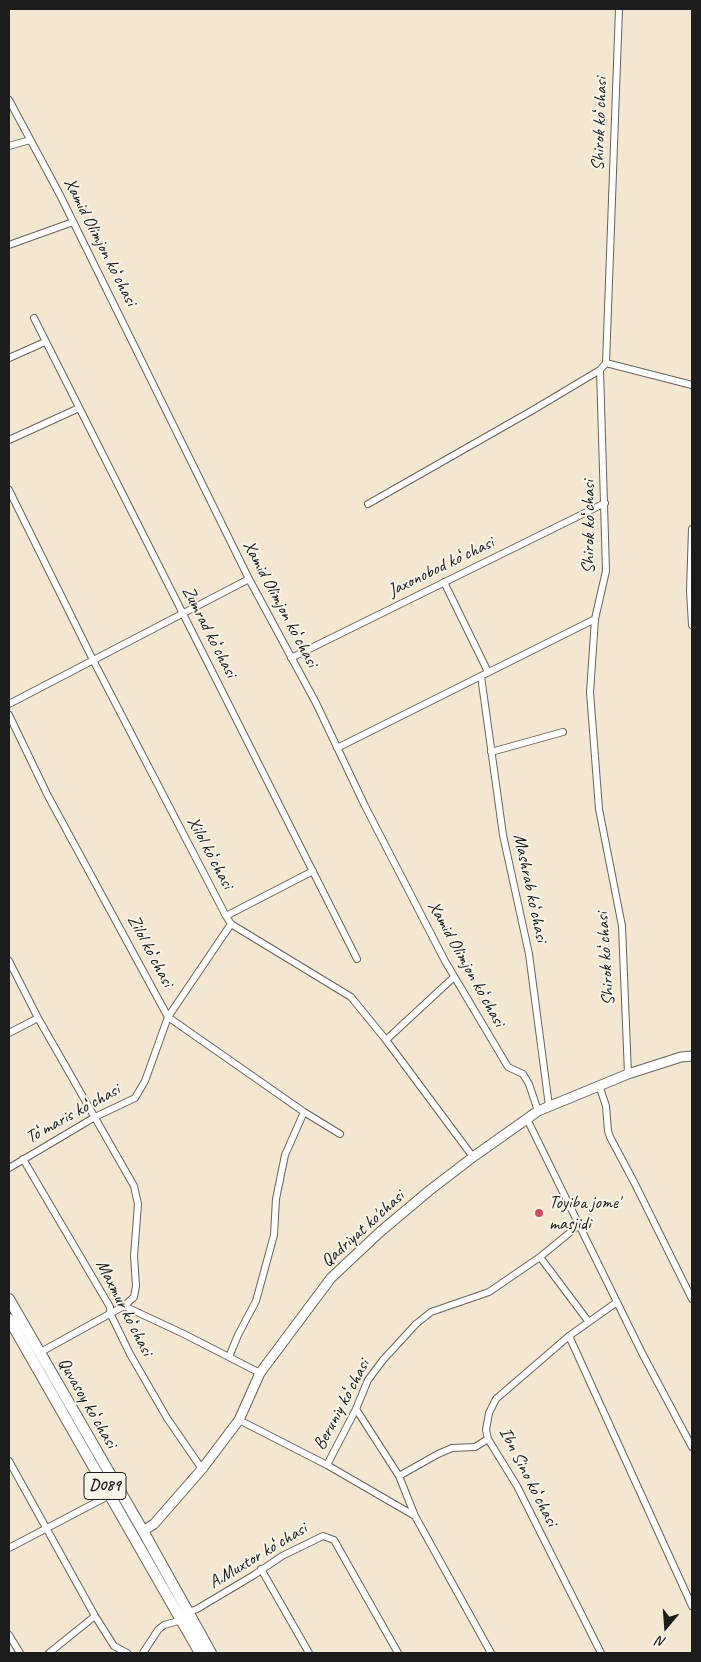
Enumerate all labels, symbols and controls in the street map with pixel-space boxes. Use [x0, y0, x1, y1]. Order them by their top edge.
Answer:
street label: Shirok koʻchasi [588, 77, 612, 171]
street label: Xamid Olimjon koʻchasi [59, 175, 141, 309]
street label: Shirok koʻchasi [578, 480, 600, 574]
street label: Jaxonobod koʻchasi [385, 532, 497, 602]
street label: Xamid Olimjon koʻchasi [238, 537, 322, 671]
street label: Zumrad koʻchasi [177, 583, 241, 681]
street label: Xilol koʻchasi [182, 813, 238, 893]
street label: Mashrab koʻchasi [508, 832, 552, 944]
street label: Xamid Olimjon koʻchasi [423, 897, 509, 1031]
street label: Zilol koʻchasi [122, 911, 178, 991]
street label: Shirok koʻchasi [592, 912, 620, 1006]
street label: Toʻmaris koʻchasi [22, 1079, 124, 1149]
street label: Qadriyat ko'chasi [317, 1186, 409, 1272]
place label: Toyiba jome' masjidi [549, 1192, 620, 1234]
marker: Toyiba jome' masjidi [533, 1207, 545, 1219]
street label: Maxmur koʻchasi [91, 1257, 157, 1359]
street label: Quvasoy koʻchasi [52, 1354, 122, 1452]
street label: Beruniy koʻchasi [309, 1356, 375, 1454]
street label: Ibn Sino koʻchasi [494, 1424, 562, 1530]
road number: D089 [84, 1472, 126, 1500]
street label: A.Muxtor koʻchasi [205, 1518, 311, 1594]
north arrow [641, 1602, 691, 1652]
text: N [654, 1632, 668, 1651]

